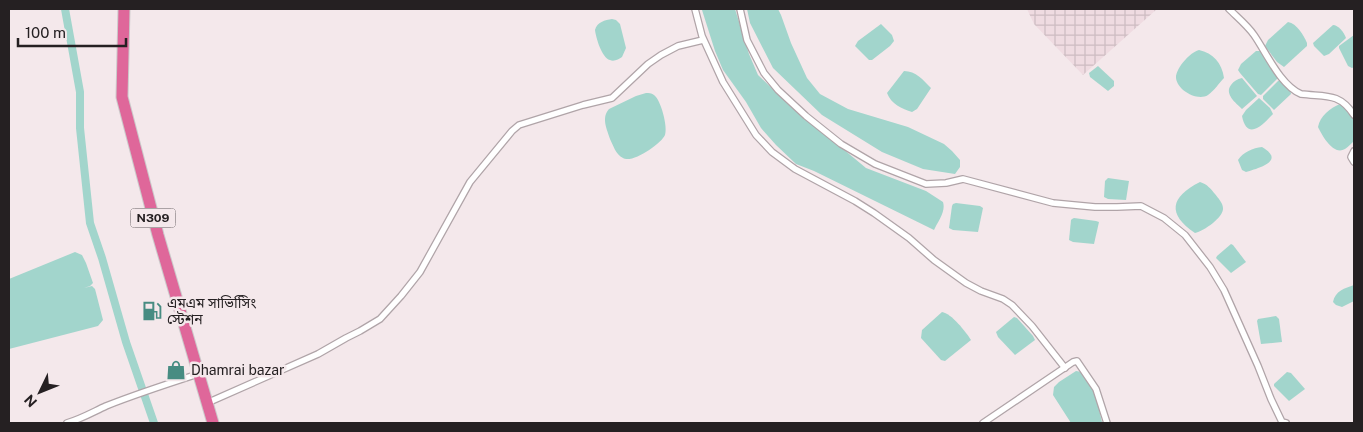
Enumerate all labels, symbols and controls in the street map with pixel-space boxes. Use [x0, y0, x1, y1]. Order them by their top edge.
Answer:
scale bar [18, 15, 125, 47]
text: 100 m [25, 24, 66, 41]
road number: N309 [130, 208, 176, 228]
place label: এমএম সাভ‌িসি‌িং স্ট‌েশন [167, 295, 256, 327]
fuel station icon: এমএম সাভ‌িসি‌িং স্ট‌েশন [141, 300, 163, 322]
shop icon: Dhamrai bazar [165, 359, 187, 381]
place label: Dhamrai bazar [191, 362, 284, 378]
north arrow [15, 367, 65, 417]
text: N [21, 391, 40, 410]

